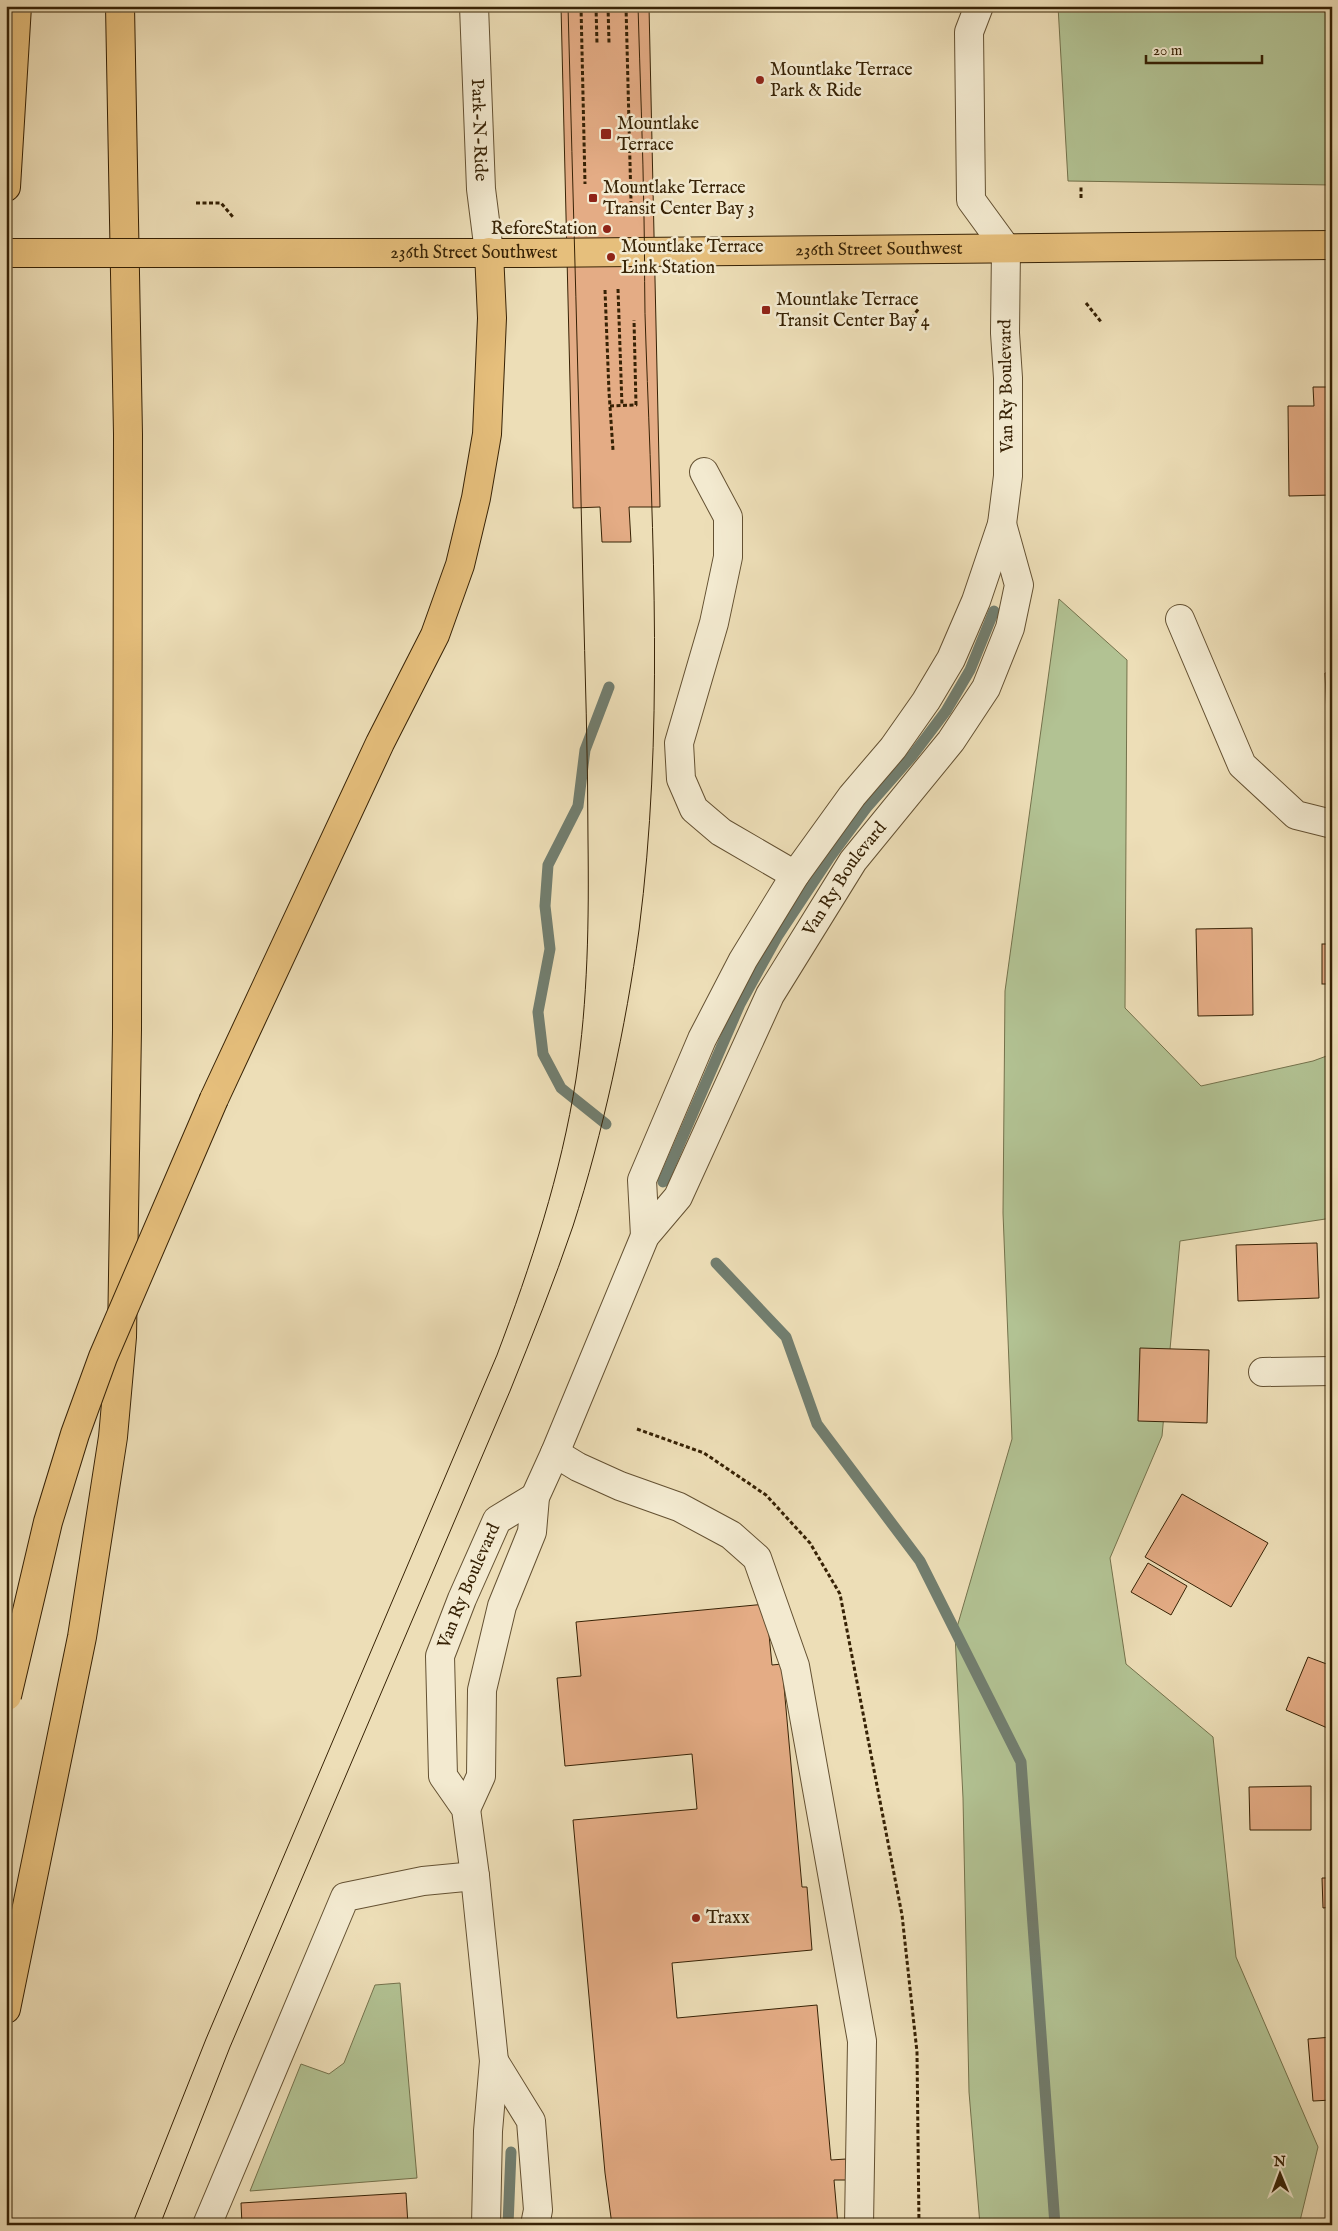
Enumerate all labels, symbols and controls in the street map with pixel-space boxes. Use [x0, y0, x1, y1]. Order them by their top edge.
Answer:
scale bar [1146, 32, 1262, 64]
text: 20 m [1153, 41, 1183, 60]
place label: Mountlake Terrace Park & Ride [770, 59, 913, 103]
marker: Mountlake Terrace Park & Ride [754, 74, 766, 86]
street label: Park-N-Ride [465, 78, 492, 182]
place label: Mountlake Terrace [617, 113, 699, 157]
marker: Mountlake Terrace [599, 127, 613, 141]
place label: Mountlake Terrace Transit Center Bay 3 [603, 177, 755, 221]
marker: Mountlake Terrace Transit Center Bay 3 [587, 192, 599, 204]
place label: ReforeStation [491, 218, 597, 241]
marker: ReforeStation [601, 223, 613, 235]
place label: Mountlake Terrace Link Station [621, 236, 764, 280]
street label: 236th Street Southwest [795, 237, 963, 262]
street label: 236th Street Southwest [390, 241, 558, 265]
marker: Mountlake Terrace Link Station [605, 251, 617, 263]
place label: Mountlake Terrace Transit Center Bay 4 [776, 289, 930, 333]
marker: Mountlake Terrace Transit Center Bay 4 [760, 304, 772, 316]
street label: Van Ry Boulevard [994, 319, 1020, 454]
street label: Van Ry Boulevard [797, 817, 892, 941]
street label: Van Ry Boulevard [432, 1519, 506, 1653]
place label: Traxx [706, 1907, 750, 1930]
marker: Traxx [690, 1912, 702, 1924]
north arrow [1256, 2148, 1306, 2198]
text: N [1273, 2153, 1286, 2171]

